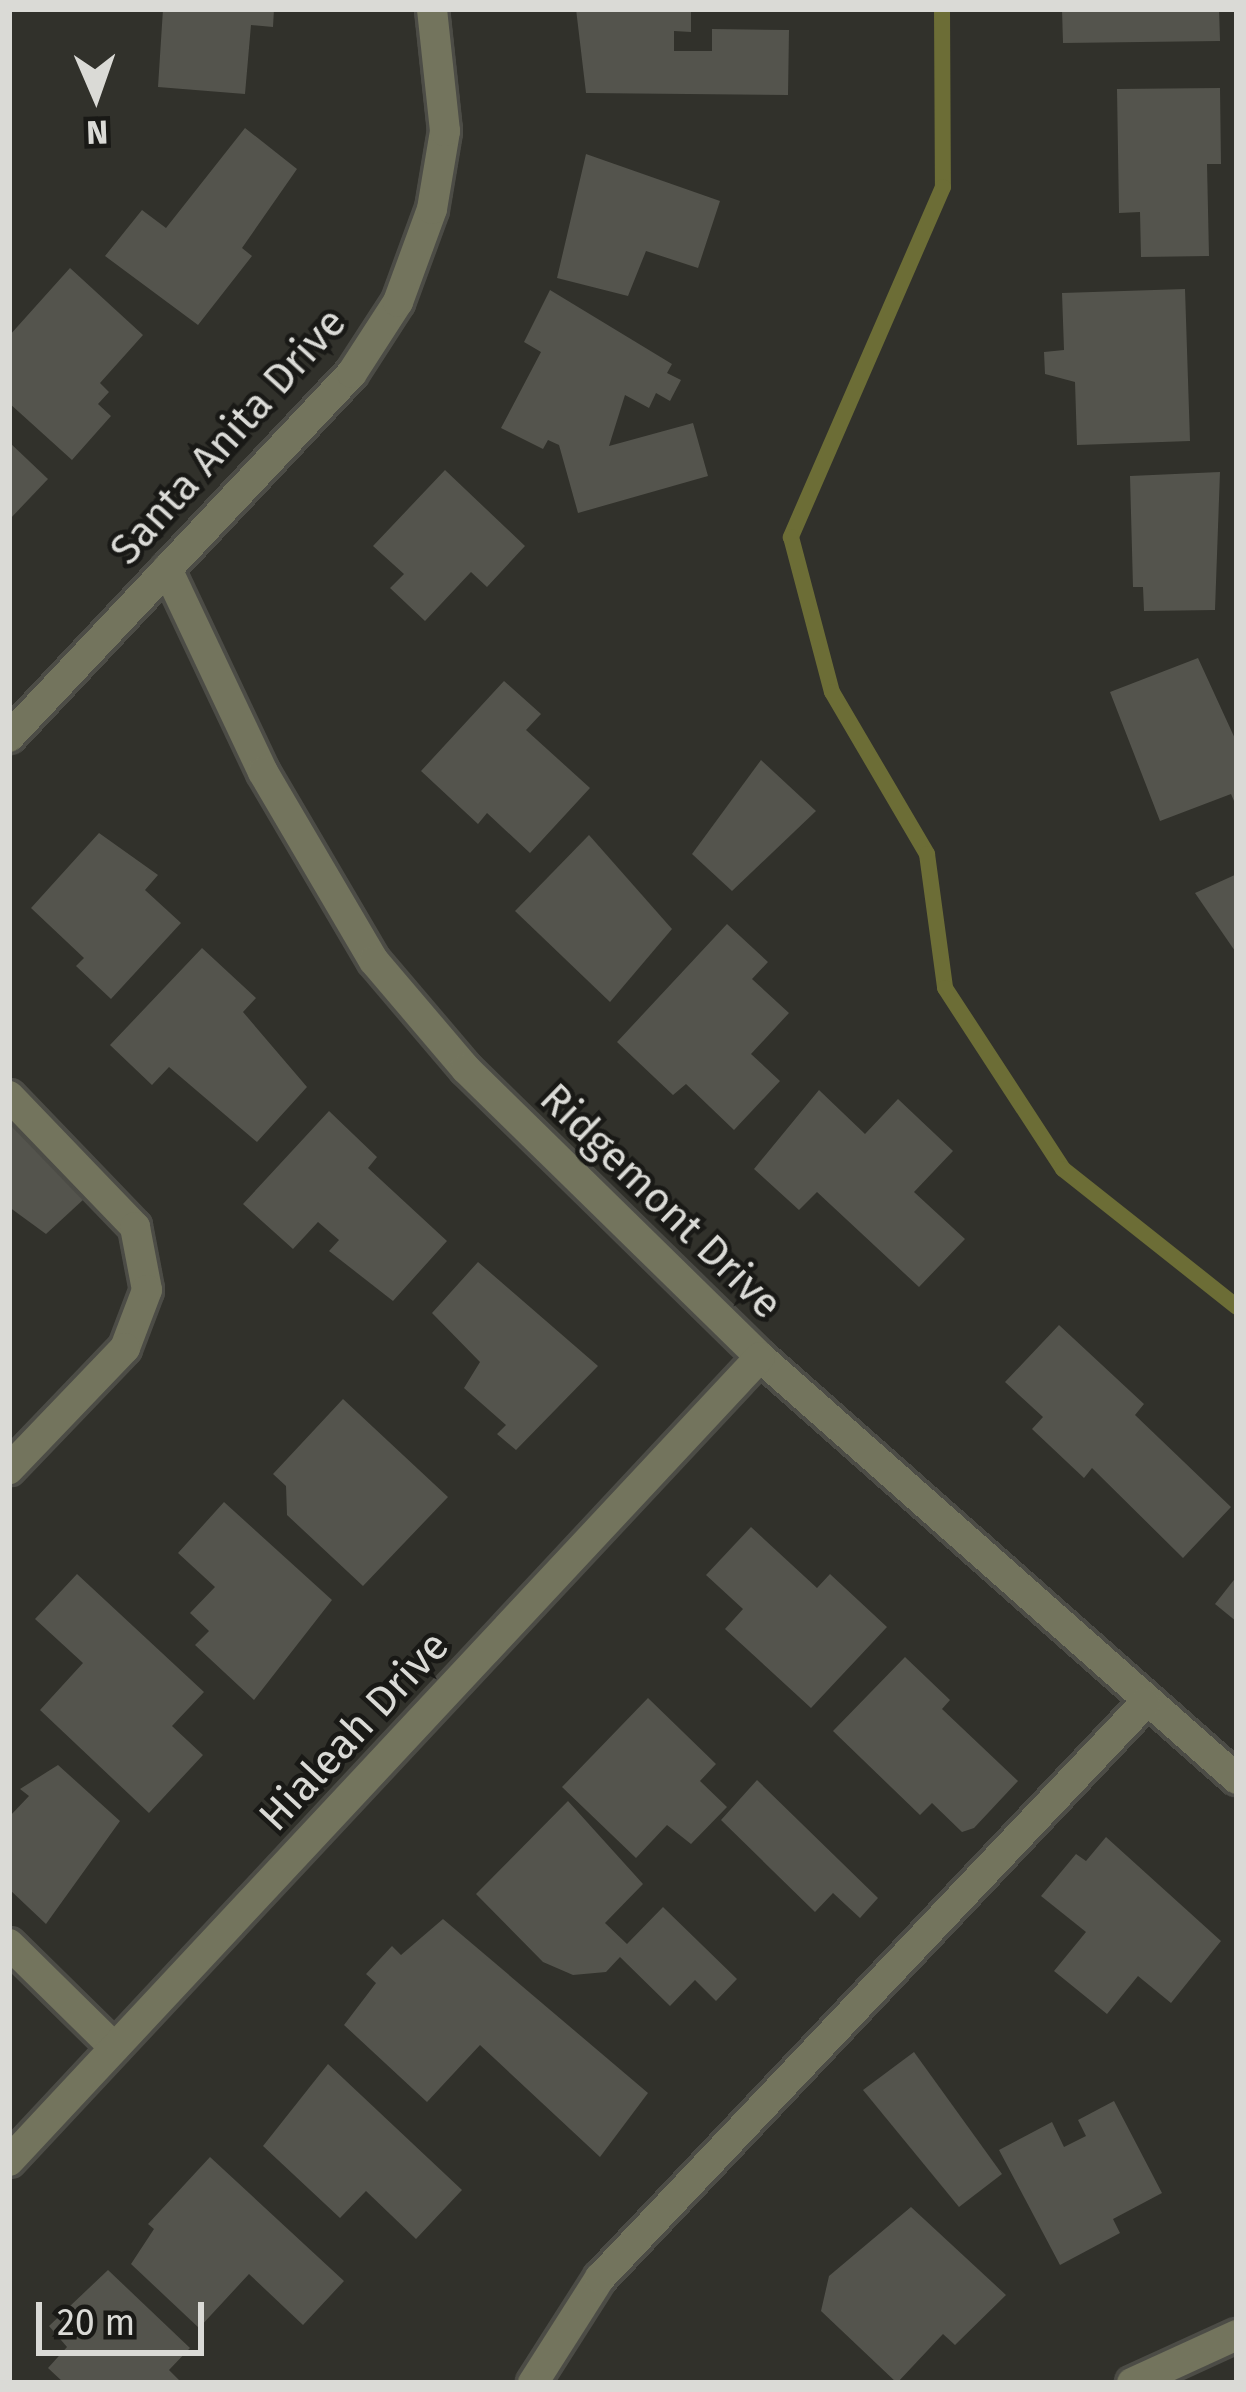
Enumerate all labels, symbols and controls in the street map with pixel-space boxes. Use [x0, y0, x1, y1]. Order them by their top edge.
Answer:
north arrow [36, 36, 156, 156]
text: N [86, 112, 109, 152]
street label: Santa Anita Drive [100, 298, 356, 574]
street label: Ridgemont Drive [530, 1073, 792, 1329]
street label: Hialeah Drive [249, 1621, 459, 1841]
scale bar [42, 2278, 210, 2352]
text: 20 m [57, 2301, 135, 2345]

